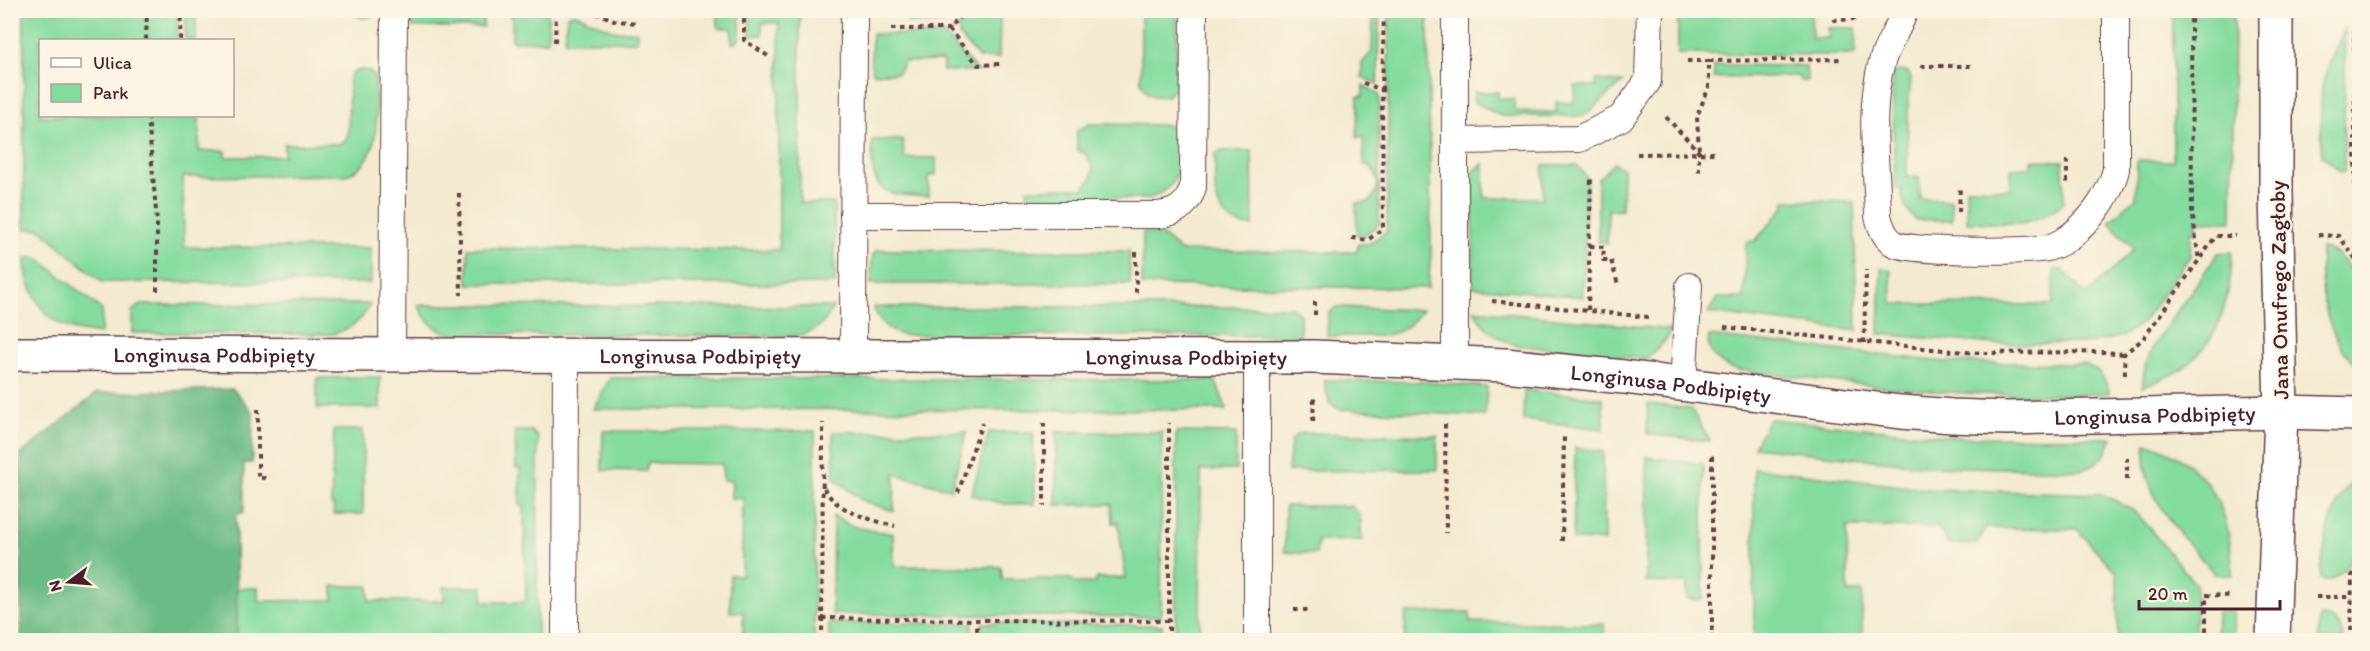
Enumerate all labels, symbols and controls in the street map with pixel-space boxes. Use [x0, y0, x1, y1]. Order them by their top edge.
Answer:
legend [39, 39, 234, 117]
text: Ulica [93, 52, 132, 74]
text: Park [93, 82, 128, 104]
street label: Jana Onufrego Zagłoby [2264, 179, 2294, 400]
street label: Longinusa Podbipięty [113, 341, 315, 368]
street label: Longinusa Podbipięty [599, 342, 801, 369]
street label: Longinusa Podbipięty [1085, 343, 1287, 370]
street label: Longinusa Podbipięty [1569, 358, 1773, 409]
street label: Longinusa Podbipięty [2054, 399, 2256, 430]
north arrow [39, 552, 99, 612]
scale bar [2139, 573, 2280, 611]
text: N [44, 578, 66, 594]
text: 20 m [2148, 583, 2188, 605]

